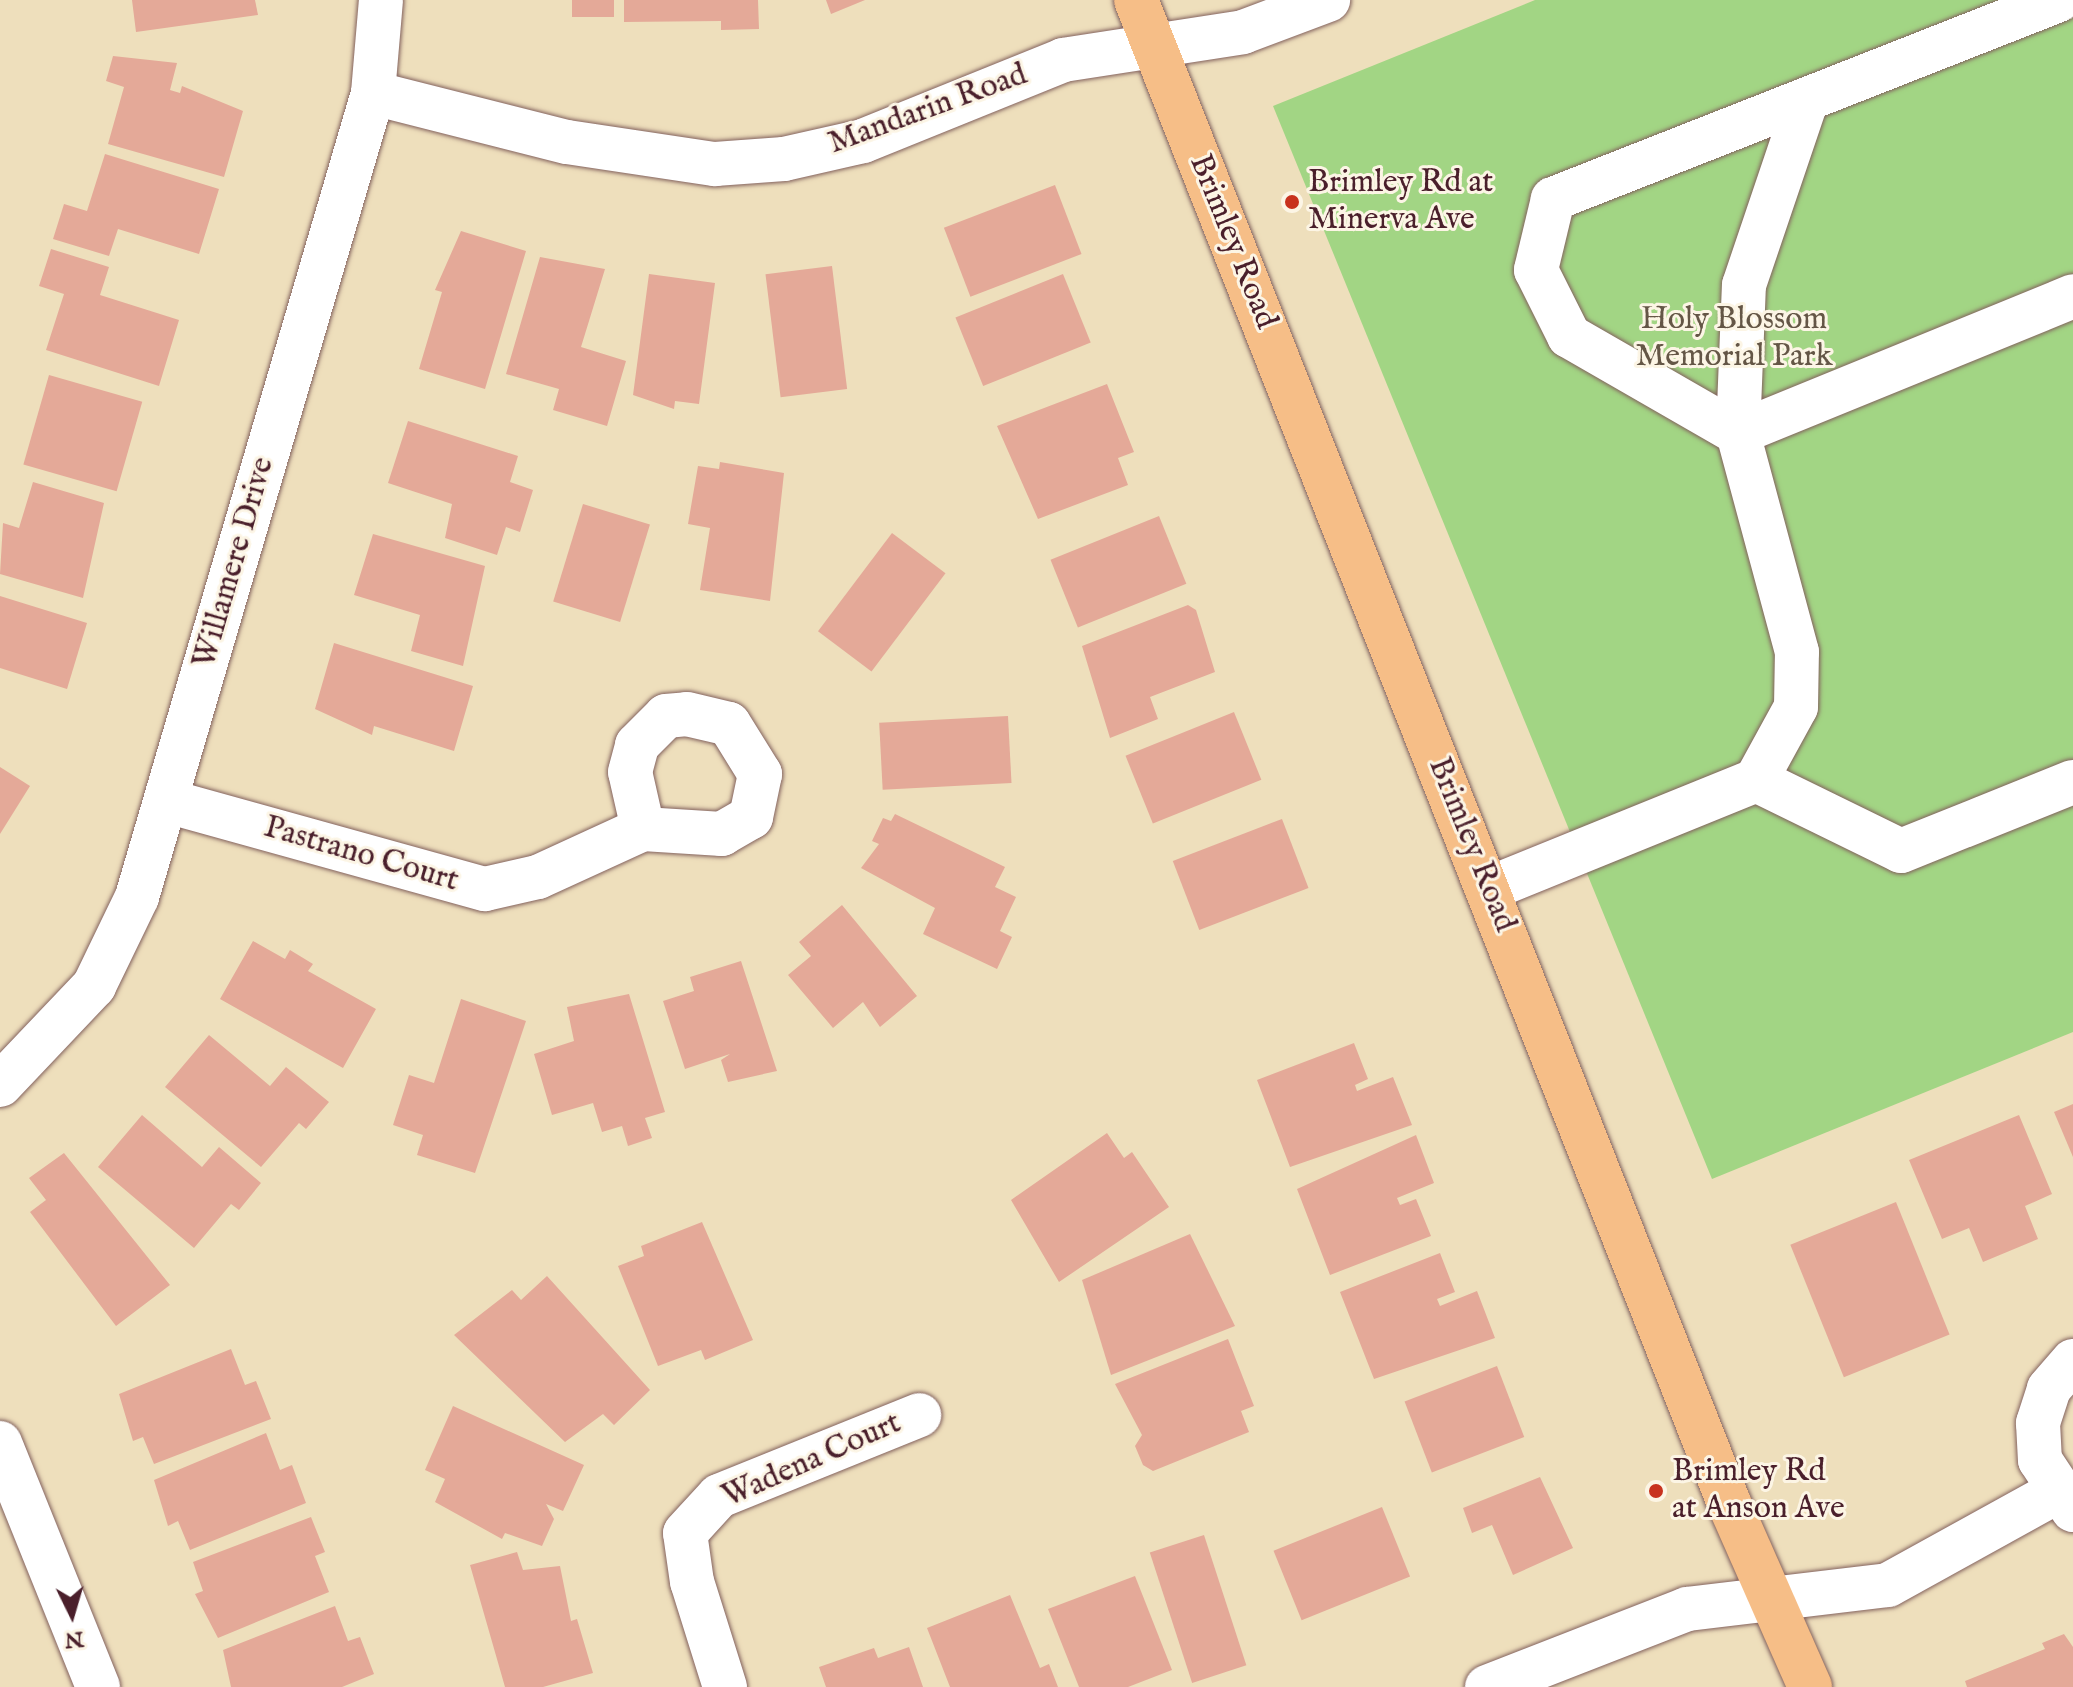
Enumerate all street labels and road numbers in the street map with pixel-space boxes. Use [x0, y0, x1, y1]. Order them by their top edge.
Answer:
street label: Mandarin Road [823, 56, 1033, 164]
street label: Brimley Road [1180, 149, 1284, 335]
street label: Willamere Drive [187, 453, 283, 673]
street label: Brimley Road [1419, 752, 1523, 938]
street label: Pastrano Court [259, 809, 463, 901]
street label: Wadena Court [717, 1405, 907, 1517]

